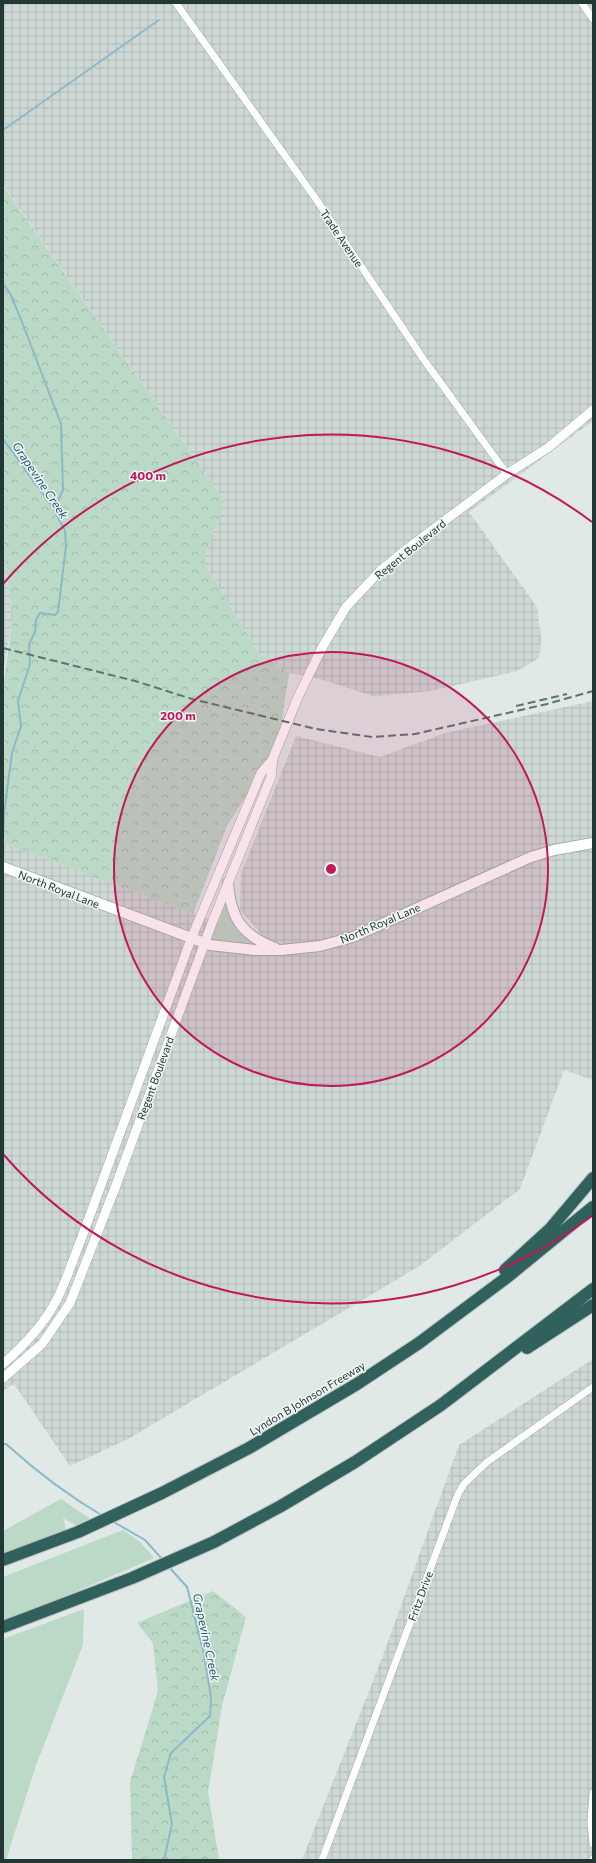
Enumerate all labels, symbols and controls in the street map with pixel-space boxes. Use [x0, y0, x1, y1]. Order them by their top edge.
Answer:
street label: Trade Avenue [318, 207, 366, 270]
water label: Grapevine Creek [10, 439, 72, 522]
text: 400 m [130, 468, 166, 482]
street label: Regent Boulevard [372, 516, 448, 582]
text: 200 m [160, 708, 196, 722]
centre of rings [324, 862, 338, 876]
street label: North Royal Lane [17, 868, 102, 911]
street label: North Royal Lane [338, 900, 422, 946]
street label: Regent Boulevard [134, 1035, 176, 1121]
street label: Lyndon B Johnson Freeway [247, 1358, 368, 1439]
street label: Fritz Drive [405, 1569, 435, 1623]
water label: Grapevine Creek [191, 1592, 223, 1683]

